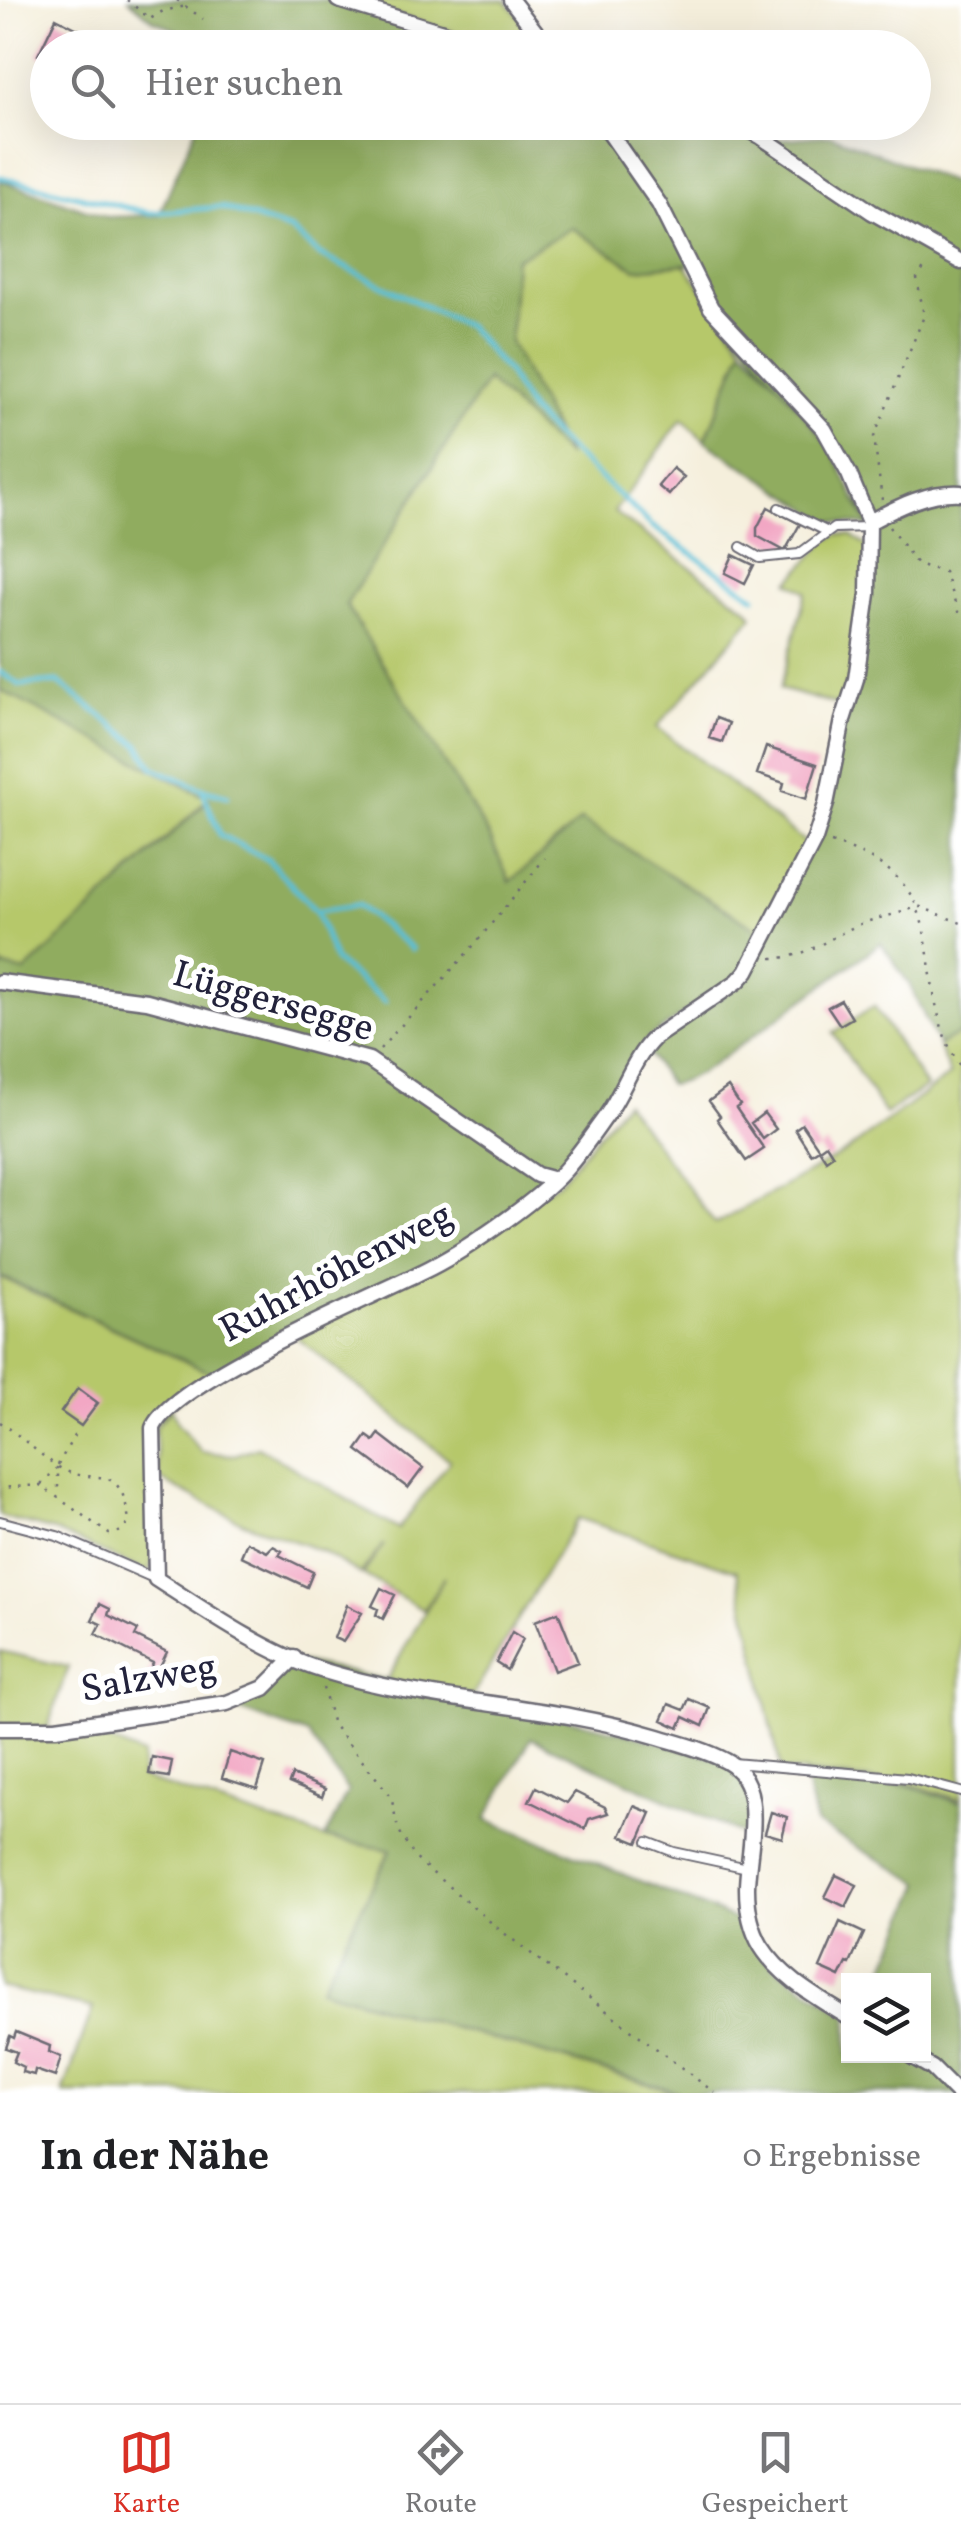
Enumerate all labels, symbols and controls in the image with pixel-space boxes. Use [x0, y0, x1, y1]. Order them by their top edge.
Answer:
search box [30, 30, 931, 140]
icon: search [65, 58, 120, 113]
text: Hier suchen [145, 59, 344, 112]
street label: Lüggersegge [166, 949, 380, 1057]
street label: Ruhrhöhenweg [211, 1190, 463, 1358]
street label: Salzweg [77, 1642, 221, 1718]
map controls [841, 1973, 931, 2063]
button: layers [841, 1973, 931, 2063]
text: In der Nähe [40, 2129, 269, 2188]
text: 0 Ergebnisse [742, 2136, 921, 2180]
tab: Karte [112, 2425, 180, 2524]
tab: Route [405, 2425, 477, 2524]
tab: Gespeichert [702, 2425, 849, 2524]

